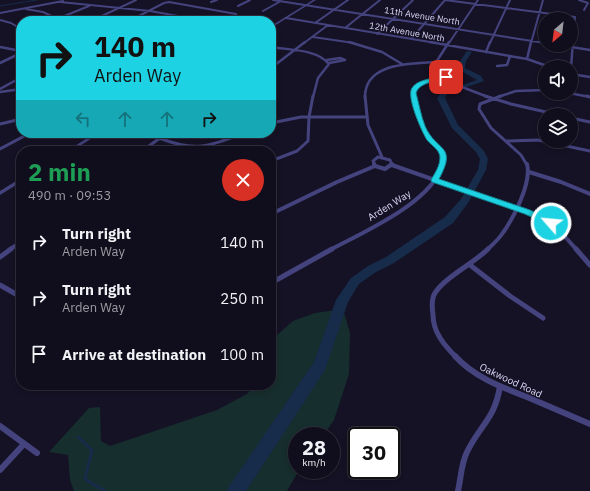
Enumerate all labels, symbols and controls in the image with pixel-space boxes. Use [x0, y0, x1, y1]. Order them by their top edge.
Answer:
street label: 11th Avenue North [383, 4, 461, 27]
north arrow [538, 12, 578, 52]
map controls [538, 12, 578, 148]
street label: 12th Avenue North [369, 19, 446, 44]
text: 140 m [94, 28, 176, 65]
icon: right [28, 32, 80, 84]
pin [429, 60, 463, 94]
button: sound [538, 60, 578, 100]
text: Arden Way [94, 64, 181, 87]
icon: arrive [435, 66, 457, 88]
icon: left [72, 108, 94, 130]
icon: ahead [114, 108, 136, 130]
icon: ahead [156, 108, 178, 130]
icon: right [198, 108, 220, 130]
button: layers [538, 108, 578, 148]
text: 2 min [28, 156, 91, 188]
button: close [222, 159, 264, 201]
text: 490 m · 09:53 [28, 187, 111, 204]
street label: Arden Way [365, 187, 413, 224]
position arrow [530, 202, 572, 244]
text: Turn right [62, 224, 131, 243]
icon: right [28, 231, 50, 253]
text: 140 m [220, 233, 264, 252]
text: Arden Way [62, 243, 125, 260]
text: Turn right [62, 280, 131, 299]
icon: right [28, 287, 50, 309]
text: 250 m [220, 289, 264, 308]
text: Arden Way [62, 299, 125, 316]
icon: arrive [28, 343, 50, 365]
text: Arrive at destination [62, 345, 206, 364]
text: 100 m [220, 345, 264, 364]
street label: Oakwood Road [477, 360, 544, 401]
speed limit sign: 30 [348, 427, 400, 479]
text: 28 [302, 434, 326, 461]
text: km/h [302, 456, 326, 469]

